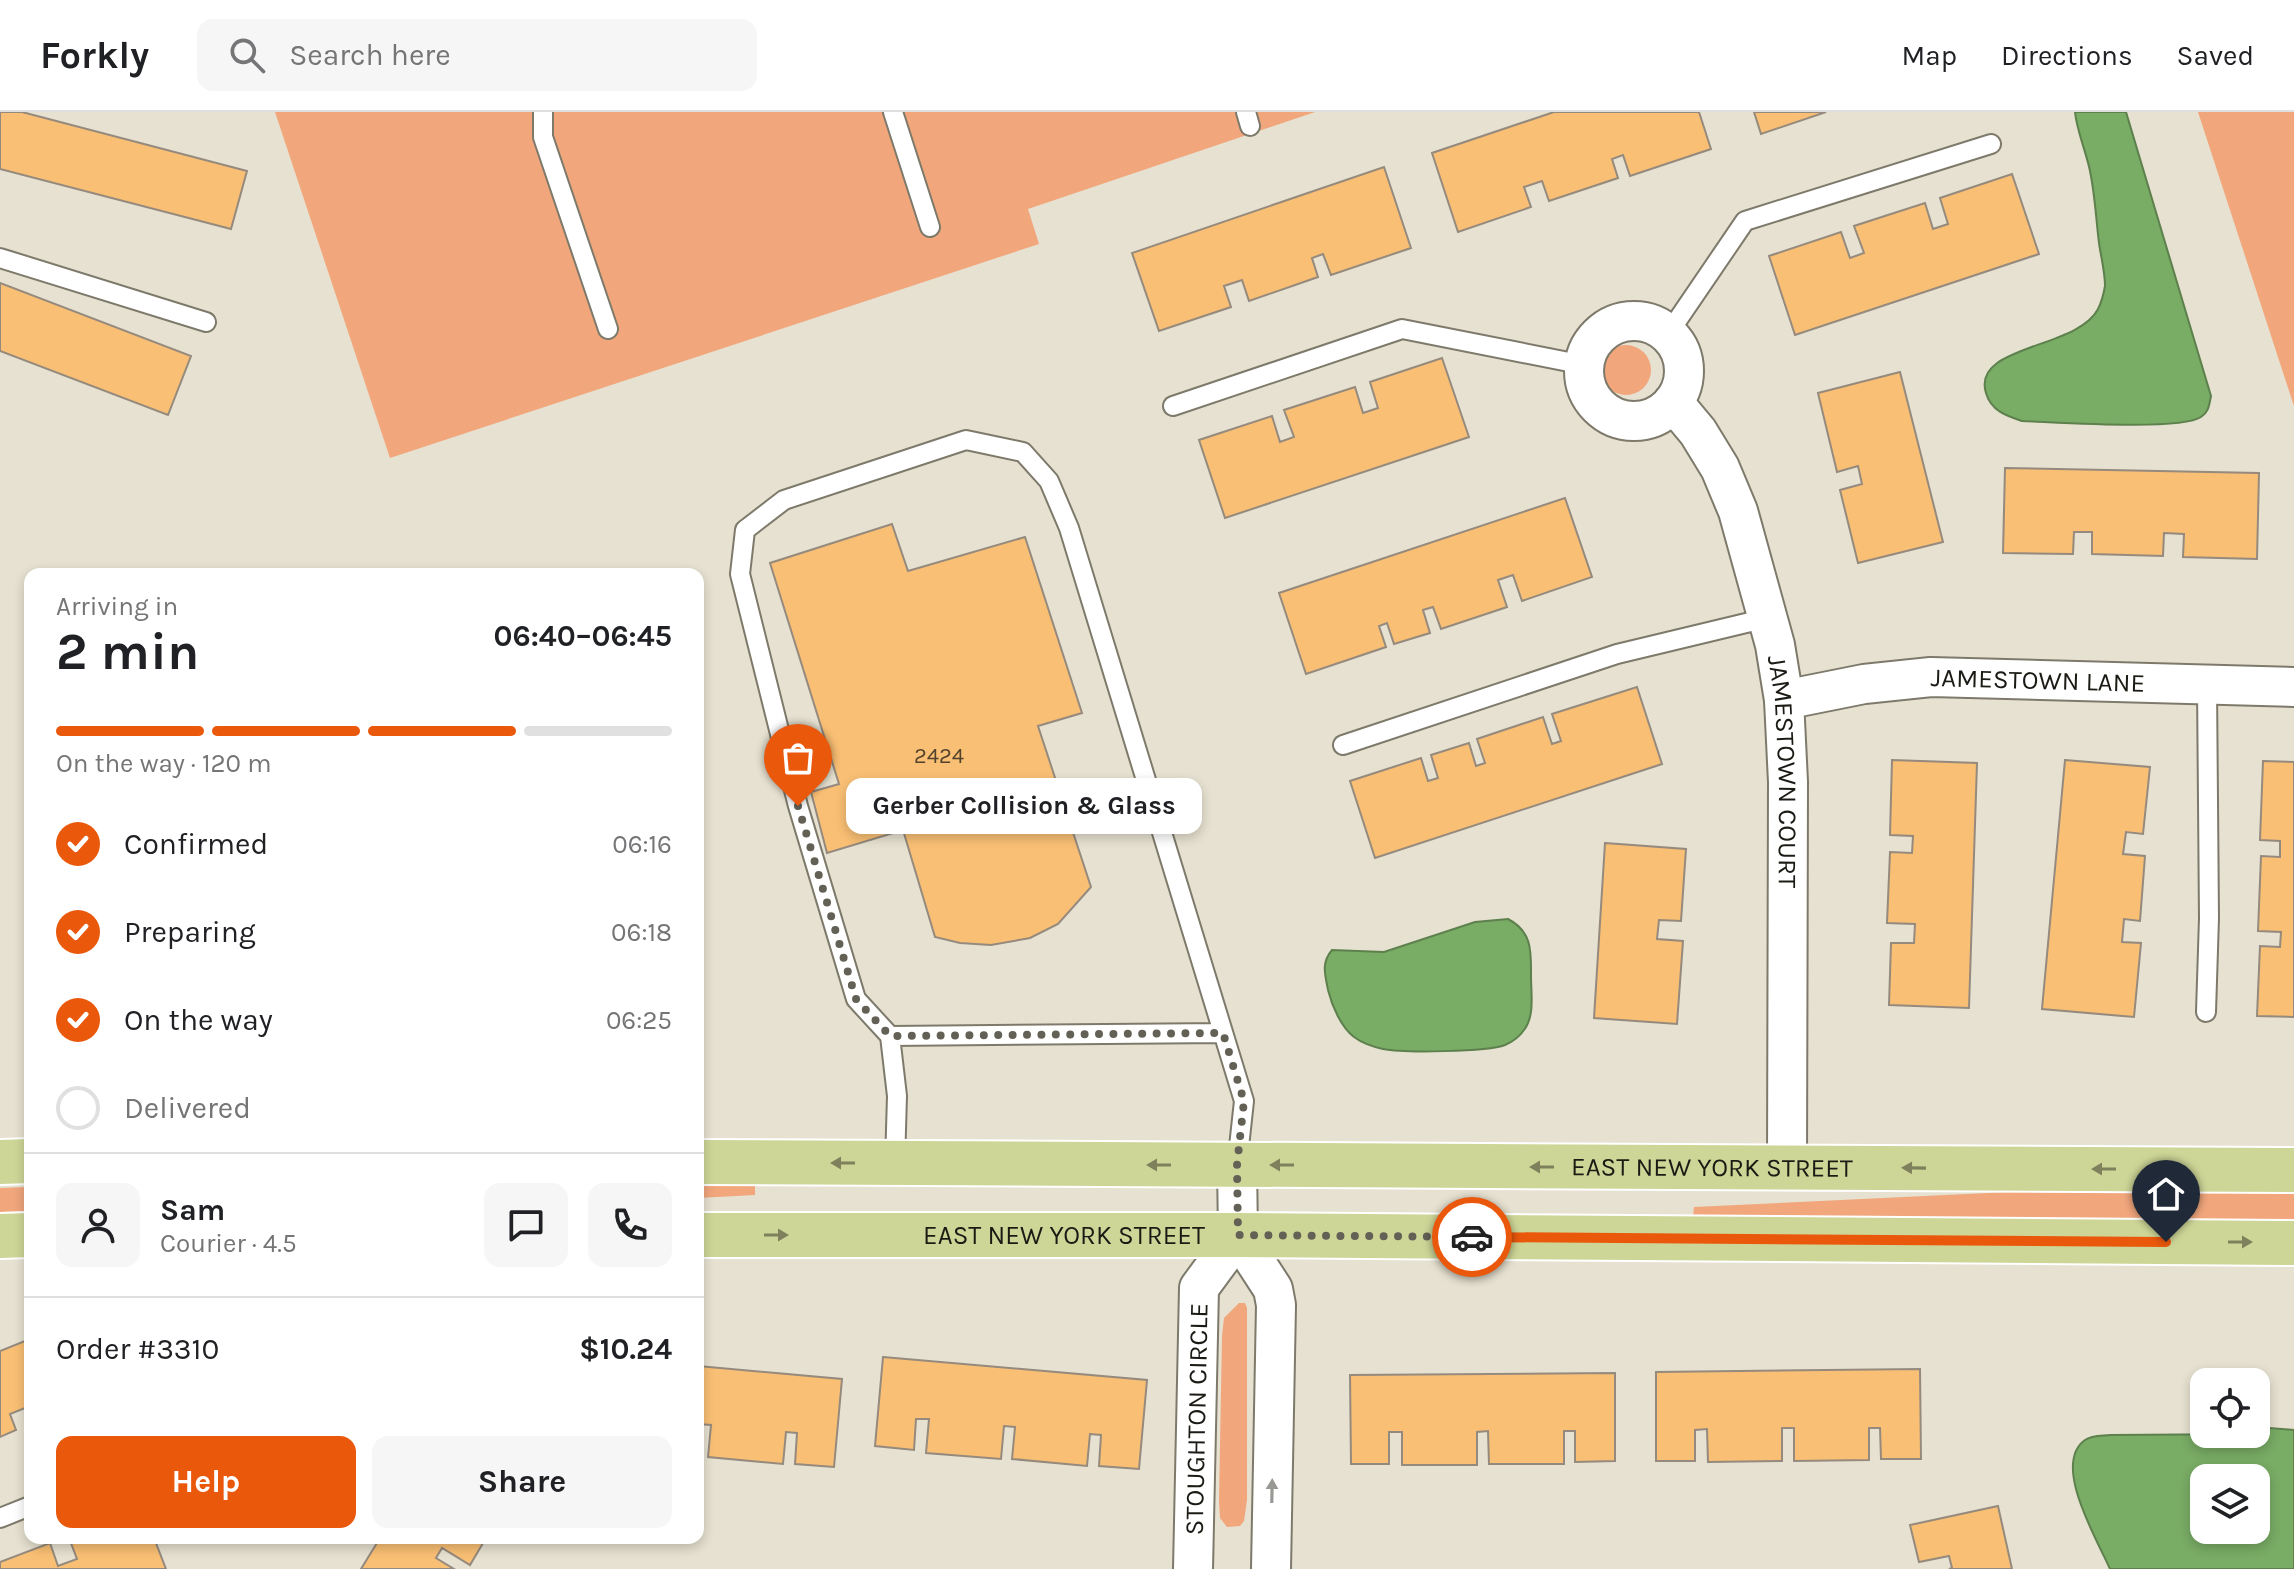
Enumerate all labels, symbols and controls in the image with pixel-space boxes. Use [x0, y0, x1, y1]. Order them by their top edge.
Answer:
search box [197, 19, 757, 91]
text: Forkly [40, 33, 149, 78]
icon: search [225, 33, 269, 77]
text: Search here [289, 37, 451, 73]
text: Map [1902, 39, 1957, 72]
text: Directions [2001, 39, 2133, 72]
text: Saved [2177, 39, 2254, 72]
text: Arriving in [56, 591, 178, 622]
text: 06:40–06:45 [494, 618, 672, 654]
text: 2 min [56, 621, 199, 682]
street label: JAMESTOWN COURT [1761, 653, 1803, 888]
street label: JAMESTOWN LANE [1930, 662, 2146, 699]
pin [764, 724, 832, 806]
icon: bag [776, 736, 820, 780]
house number: 2424 [914, 743, 964, 769]
text: On the way · 120 m [56, 748, 271, 779]
callout: Gerber Collision & Glass [846, 778, 1202, 834]
text: Gerber Collision & Glass [872, 790, 1176, 821]
icon: check [56, 822, 100, 866]
text: Confirmed [124, 826, 268, 862]
text: 06:16 [612, 829, 672, 860]
icon: check [56, 910, 100, 954]
text: Preparing [124, 914, 256, 950]
text: 06:18 [611, 917, 672, 948]
icon: check [56, 998, 100, 1042]
text: On the way [124, 1002, 273, 1038]
text: 06:25 [606, 1005, 672, 1036]
text: Delivered [124, 1090, 251, 1126]
street label: EAST NEW YORK STREET [1571, 1151, 1853, 1184]
one-way arrow [830, 1157, 855, 1170]
one-way arrow [1146, 1159, 1171, 1171]
one-way arrow [1269, 1159, 1294, 1171]
pin [2132, 1160, 2200, 1242]
one-way arrow [1529, 1161, 1554, 1173]
one-way arrow [1901, 1162, 1926, 1174]
one-way arrow [2091, 1163, 2116, 1175]
icon: home [2144, 1172, 2188, 1216]
button: person [56, 1183, 140, 1267]
button: chat [484, 1183, 568, 1267]
button: phone [588, 1183, 672, 1267]
text: Sam [160, 1192, 225, 1228]
courier [1432, 1197, 1512, 1277]
icon: car [1450, 1215, 1494, 1259]
street label: EAST NEW YORK STREET [923, 1220, 1205, 1251]
text: Courier · 4.5 [160, 1228, 297, 1259]
one-way arrow [764, 1229, 789, 1241]
one-way arrow [2228, 1236, 2253, 1249]
street label: STOUGHTON CIRCLE [1179, 1303, 1215, 1536]
text: Order #3310 [56, 1331, 219, 1367]
text: $10.24 [579, 1331, 672, 1367]
map controls [2190, 1368, 2270, 1544]
button: locate [2190, 1368, 2270, 1448]
button: Help [56, 1436, 356, 1528]
button: Share [372, 1436, 672, 1528]
button: layers [2190, 1464, 2270, 1544]
one-way arrow [1266, 1478, 1278, 1503]

